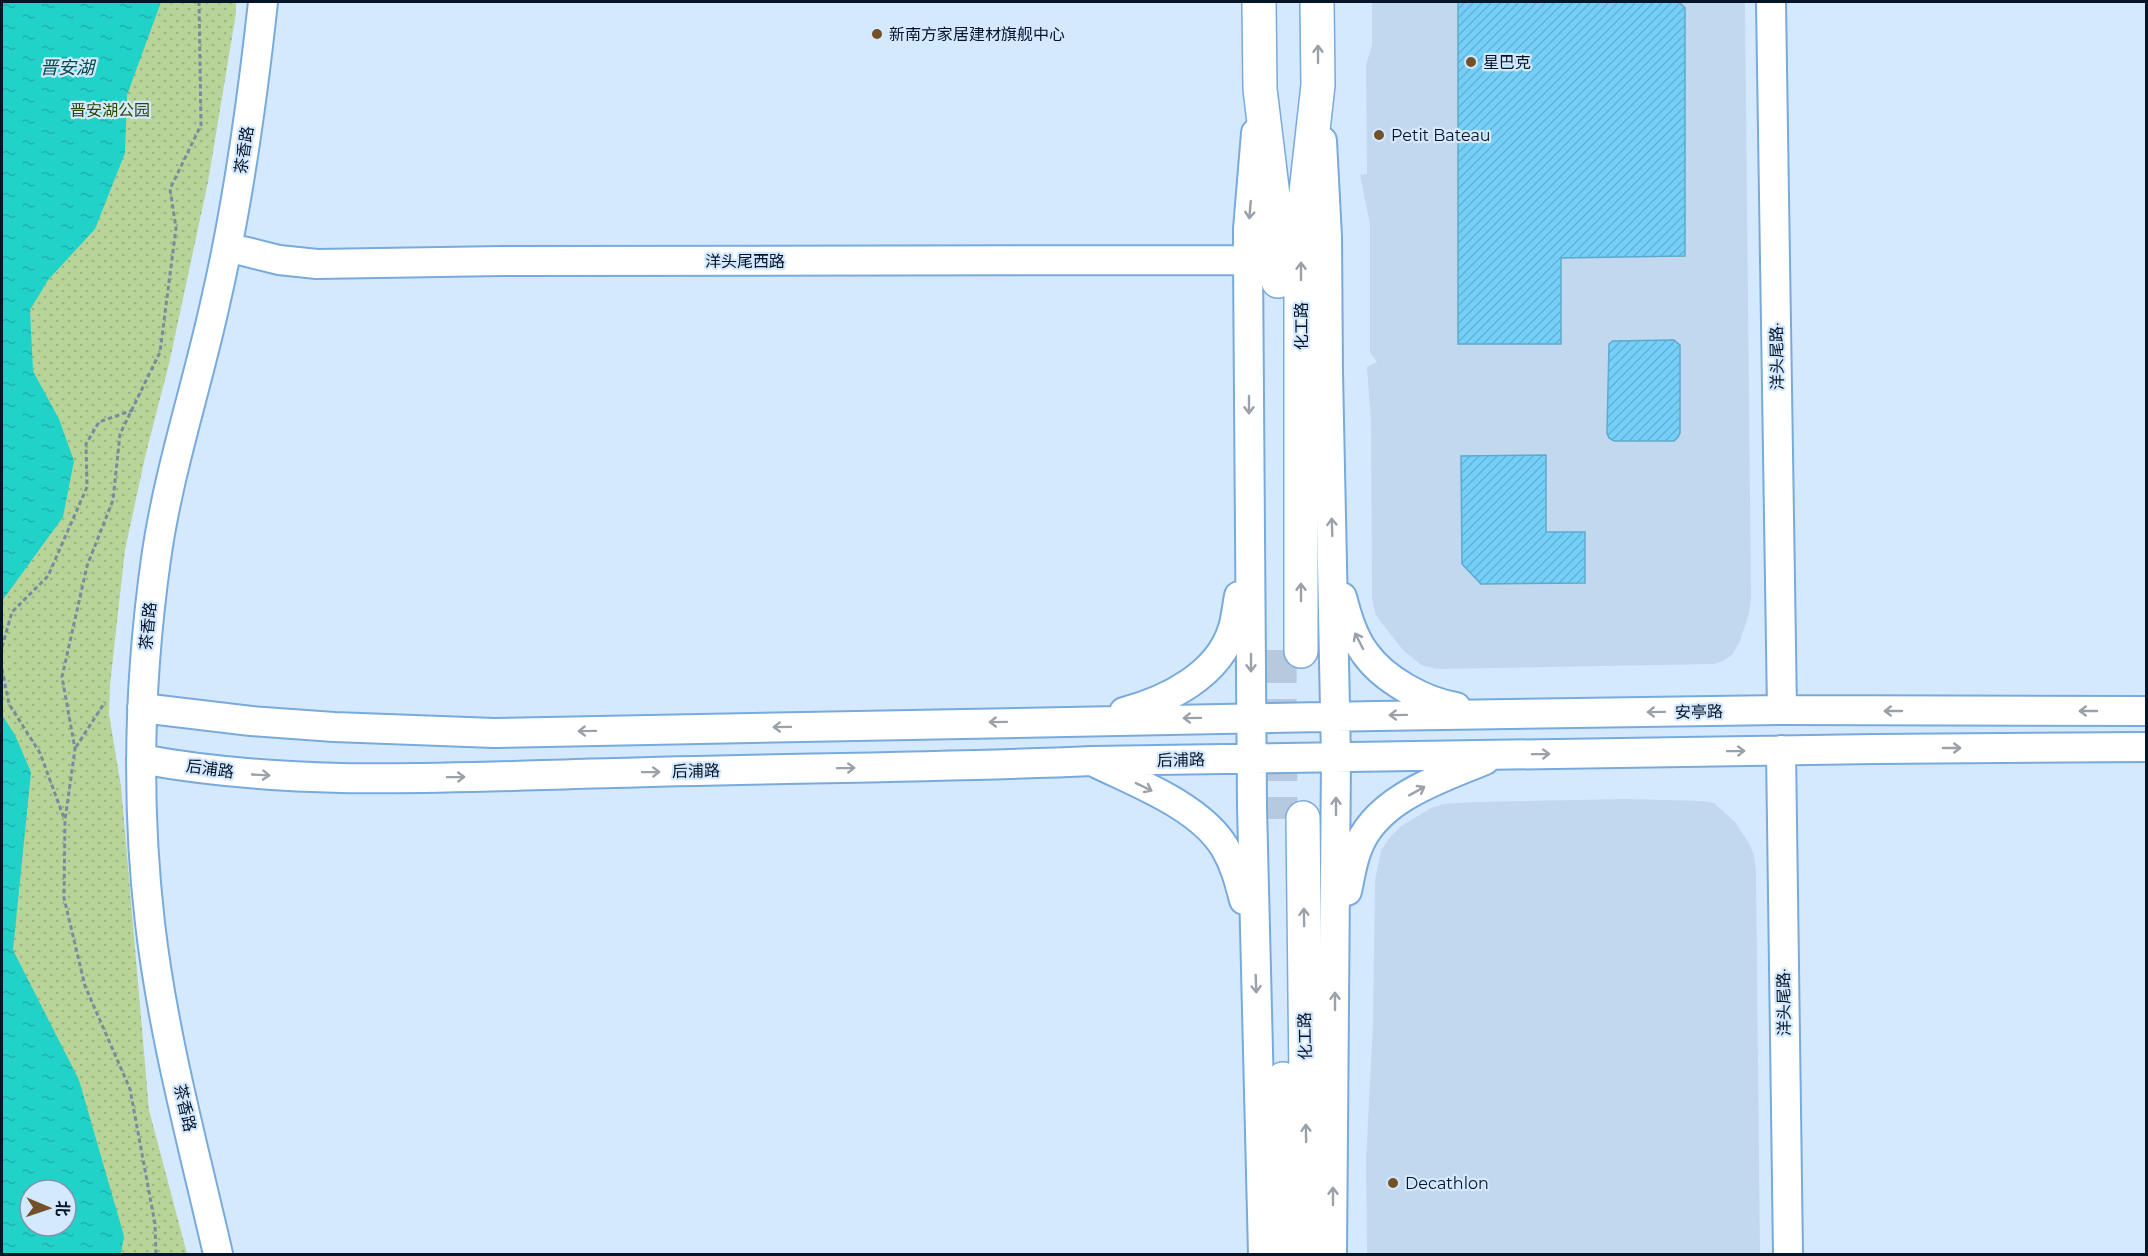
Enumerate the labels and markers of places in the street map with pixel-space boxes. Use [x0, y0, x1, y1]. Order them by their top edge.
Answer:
place label: 新南方家居建材旗舰中心 [889, 25, 1065, 44]
marker: 新南方家居建材旗舰中心 [870, 27, 884, 41]
place label: 星巴克 [1483, 53, 1531, 72]
marker: 星巴克 [1464, 55, 1478, 69]
place label: Petit Bateau [1391, 126, 1491, 145]
marker: Petit Bateau [1372, 128, 1386, 142]
place label: Decathlon [1405, 1174, 1489, 1193]
marker: Decathlon [1386, 1176, 1400, 1190]

